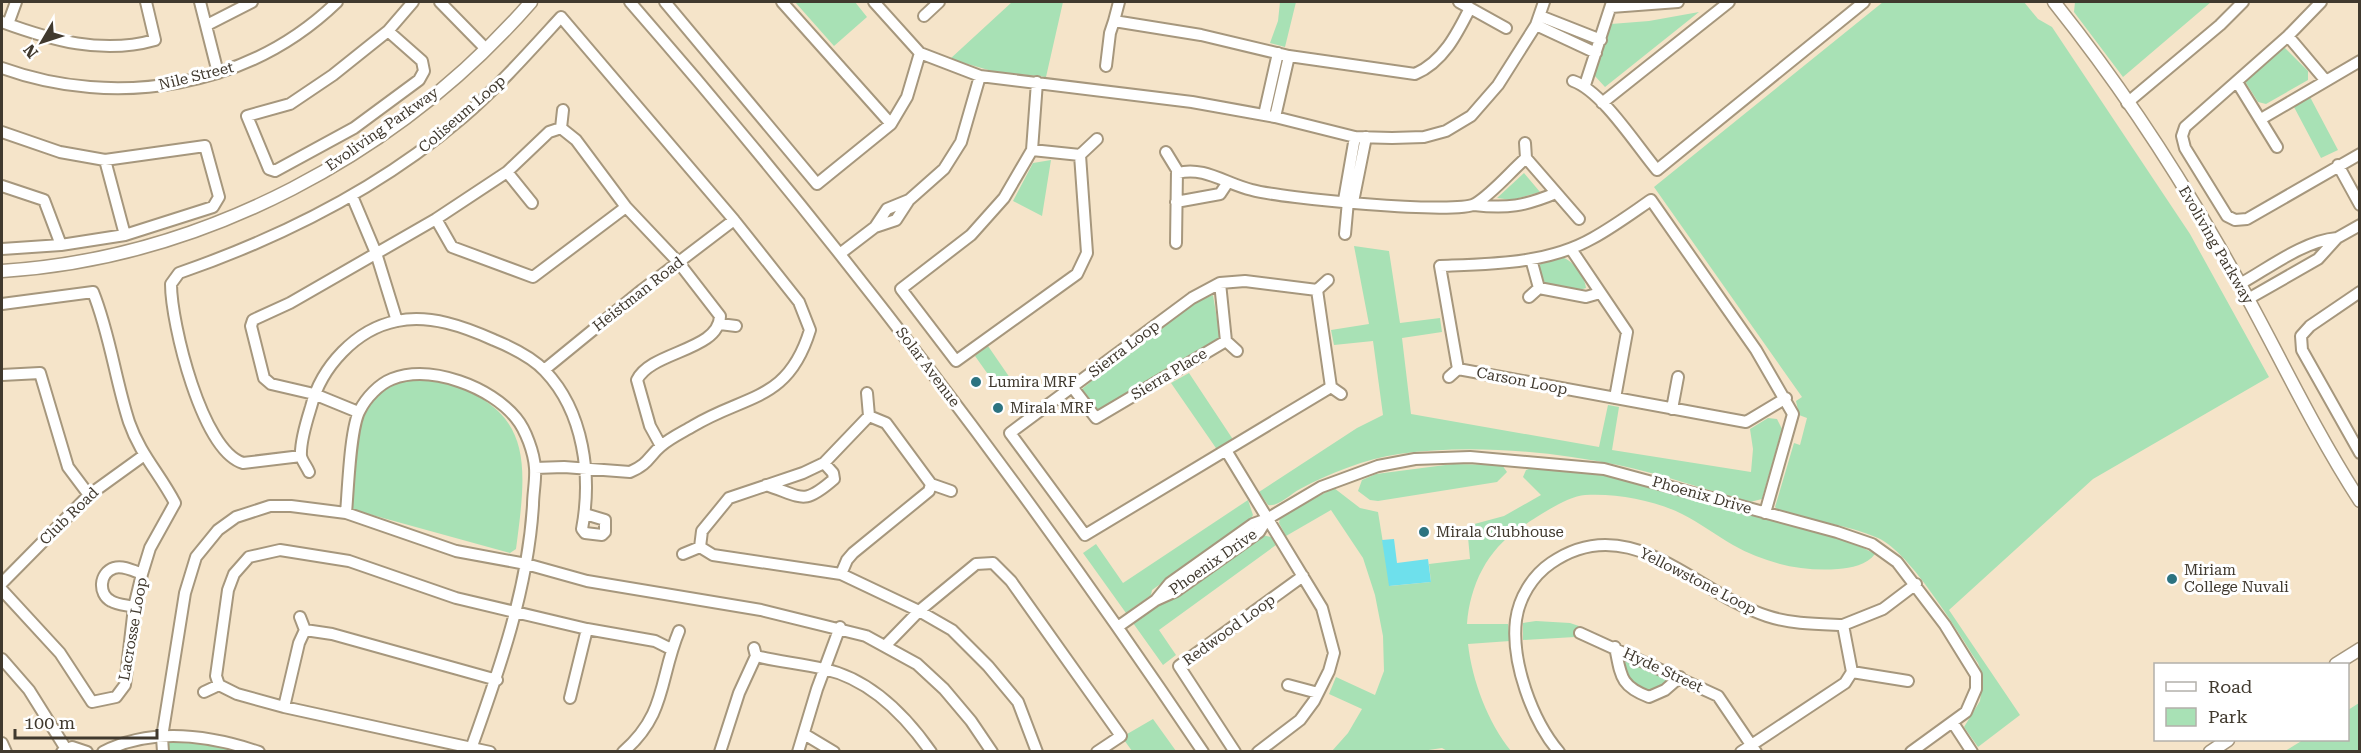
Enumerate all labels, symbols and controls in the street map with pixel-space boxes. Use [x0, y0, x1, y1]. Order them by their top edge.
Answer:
north arrow [12, 12, 72, 72]
text: N [19, 40, 42, 62]
street label: Nile Street [157, 58, 236, 94]
street label: Coliseum Loop [415, 71, 509, 157]
street label: Evoliving Parkway [322, 83, 442, 175]
street label: Evoliving Parkway [2175, 183, 2257, 307]
street label: Heistman Road [589, 253, 687, 335]
street label: Sierra Loop [1085, 316, 1163, 381]
street label: Solar Avenue [892, 324, 964, 410]
street label: Sierra Place [1128, 344, 1210, 404]
street label: Carson Loop [1475, 363, 1569, 399]
place label: Lumira MRF [988, 373, 1077, 391]
marker: Lumira MRF [969, 375, 983, 389]
place label: Mirala MRF [1010, 399, 1094, 417]
marker: Mirala MRF [991, 401, 1005, 415]
street label: Phoenix Drive [1650, 472, 1754, 518]
street label: Club Road [36, 483, 103, 549]
place label: Mirala Clubhouse [1436, 523, 1564, 541]
street label: Phoenix Drive [1166, 525, 1260, 599]
marker: Mirala Clubhouse [1417, 525, 1431, 539]
street label: Yellowstone Loop [1637, 544, 1760, 618]
place label: Miriam College Nuvali [2184, 561, 2289, 596]
marker: Miriam College Nuvali [2165, 572, 2179, 586]
street label: Lacrosse Loop [115, 576, 151, 682]
street label: Redwood Loop [1179, 590, 1279, 670]
street label: Hyde Street [1620, 644, 1706, 696]
legend [2154, 663, 2349, 741]
text: Road [2208, 676, 2253, 697]
scale bar [15, 702, 158, 740]
text: Park [2208, 706, 2248, 727]
text: 100 m [24, 712, 75, 733]

